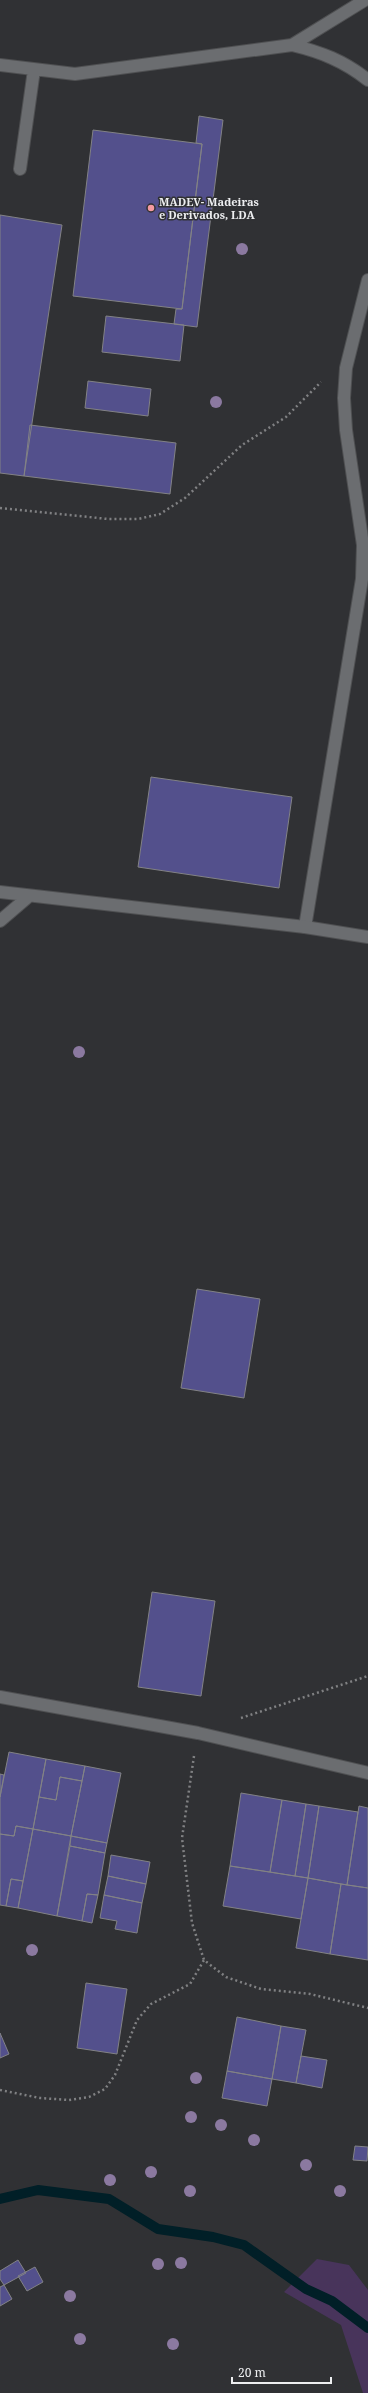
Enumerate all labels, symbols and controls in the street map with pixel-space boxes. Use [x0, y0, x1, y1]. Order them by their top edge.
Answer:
place label: MADEV- Madeiras e Derivados, LDA [159, 194, 259, 222]
marker: MADEV- Madeiras e Derivados, LDA [146, 203, 156, 213]
scale bar [232, 2359, 331, 2385]
text: 20 m [238, 2364, 266, 2381]

